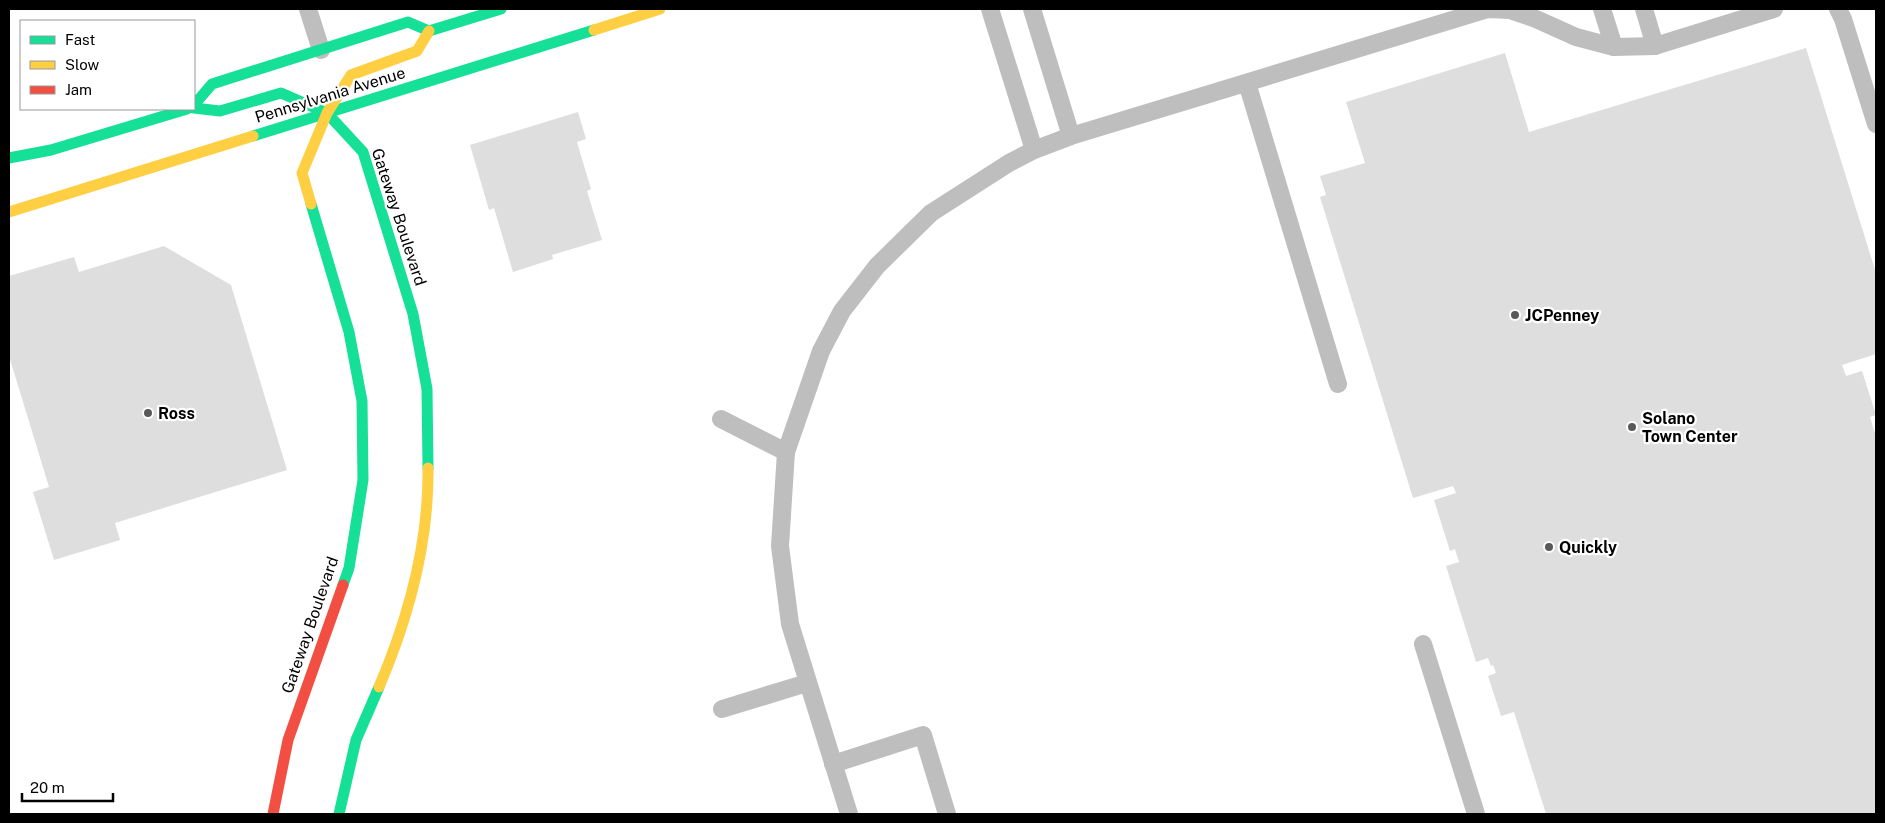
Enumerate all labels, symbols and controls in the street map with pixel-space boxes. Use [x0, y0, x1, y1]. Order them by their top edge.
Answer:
legend [20, 20, 195, 110]
text: Fast [65, 31, 95, 48]
text: Slow [65, 56, 100, 73]
street label: Pennsylvania Avenue [253, 63, 407, 127]
text: Jam [65, 81, 92, 98]
street label: Gateway Boulevard [368, 146, 430, 288]
place label: JCPenney [1525, 306, 1599, 325]
marker: JCPenney [1509, 309, 1521, 321]
place label: Ross [158, 404, 195, 423]
marker: Ross [142, 407, 154, 419]
place label: Solano Town Center [1642, 409, 1738, 446]
marker: Solano Town Center [1626, 421, 1638, 433]
place label: Quickly [1559, 538, 1617, 557]
marker: Quickly [1543, 541, 1555, 553]
street label: Gateway Boulevard [278, 554, 342, 696]
scale bar [22, 770, 114, 802]
text: 20 m [30, 779, 65, 796]

